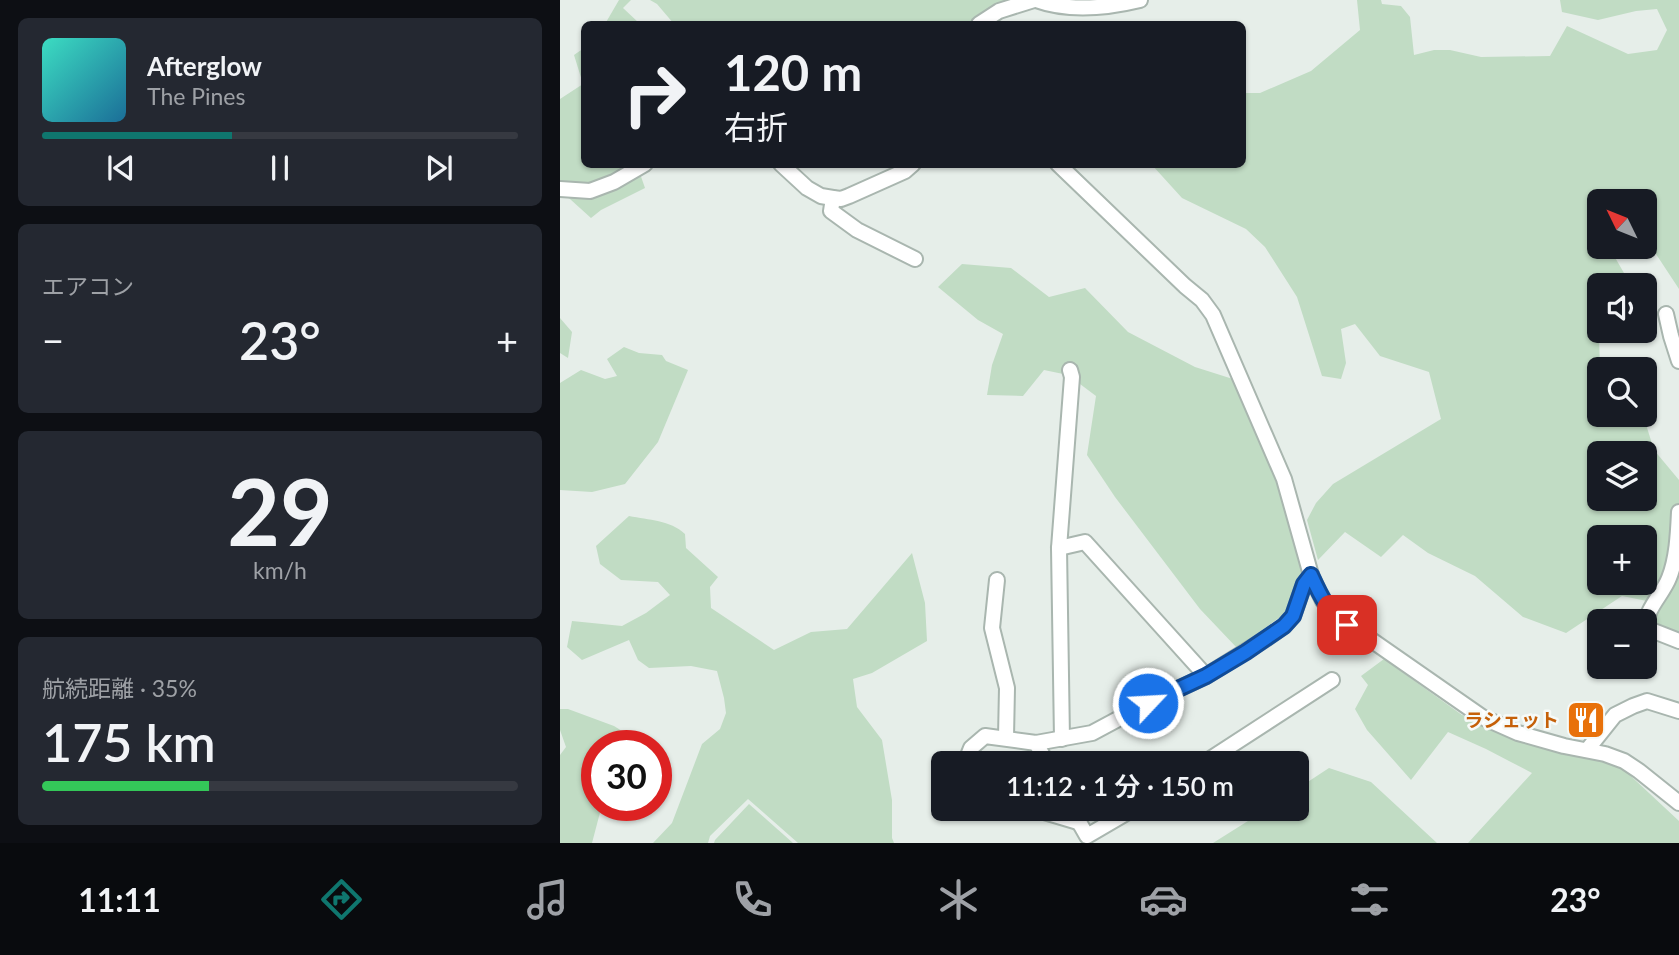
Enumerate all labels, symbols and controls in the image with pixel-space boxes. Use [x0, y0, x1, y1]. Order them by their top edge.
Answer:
text: 120 m [724, 43, 862, 101]
icon: right [609, 49, 700, 140]
text: Afterglow [147, 50, 262, 82]
text: The Pines [147, 82, 245, 110]
text: 右折 [724, 107, 788, 146]
icon: previous [102, 149, 140, 187]
icon: pause [261, 149, 299, 187]
icon: next [420, 149, 458, 187]
north arrow [1587, 189, 1657, 259]
map controls [1587, 189, 1657, 679]
text: エアコン [42, 272, 134, 300]
button: sound [1587, 273, 1657, 343]
text: 23° [239, 309, 321, 371]
text: − [42, 317, 64, 363]
text: + [496, 317, 518, 363]
button: search [1587, 357, 1657, 427]
button: layers [1587, 441, 1657, 511]
text: 29 [227, 456, 333, 565]
button: + [1587, 525, 1657, 595]
text: km/h [253, 556, 307, 584]
pin [1317, 595, 1377, 655]
icon: arrive [1328, 606, 1366, 644]
button: − [1587, 609, 1657, 679]
position arrow [1111, 666, 1185, 740]
text: 航続距離 · 35% [42, 674, 197, 702]
restaurant icon: ラシェット [1565, 699, 1607, 741]
place label: ラシェット [1464, 708, 1559, 731]
text: 175 km [42, 711, 216, 773]
speed limit sign: 30 [581, 730, 672, 821]
text: 11:12 · 1 分 · 150 m [1006, 770, 1234, 802]
icon: directions [317, 875, 366, 924]
icon: music [523, 875, 572, 924]
icon: phone [728, 875, 777, 924]
icon: climate [934, 875, 983, 924]
icon: car [1139, 875, 1188, 924]
icon: filters [1345, 875, 1394, 924]
text: 11:11 [78, 880, 161, 919]
text: 23° [1550, 880, 1601, 919]

